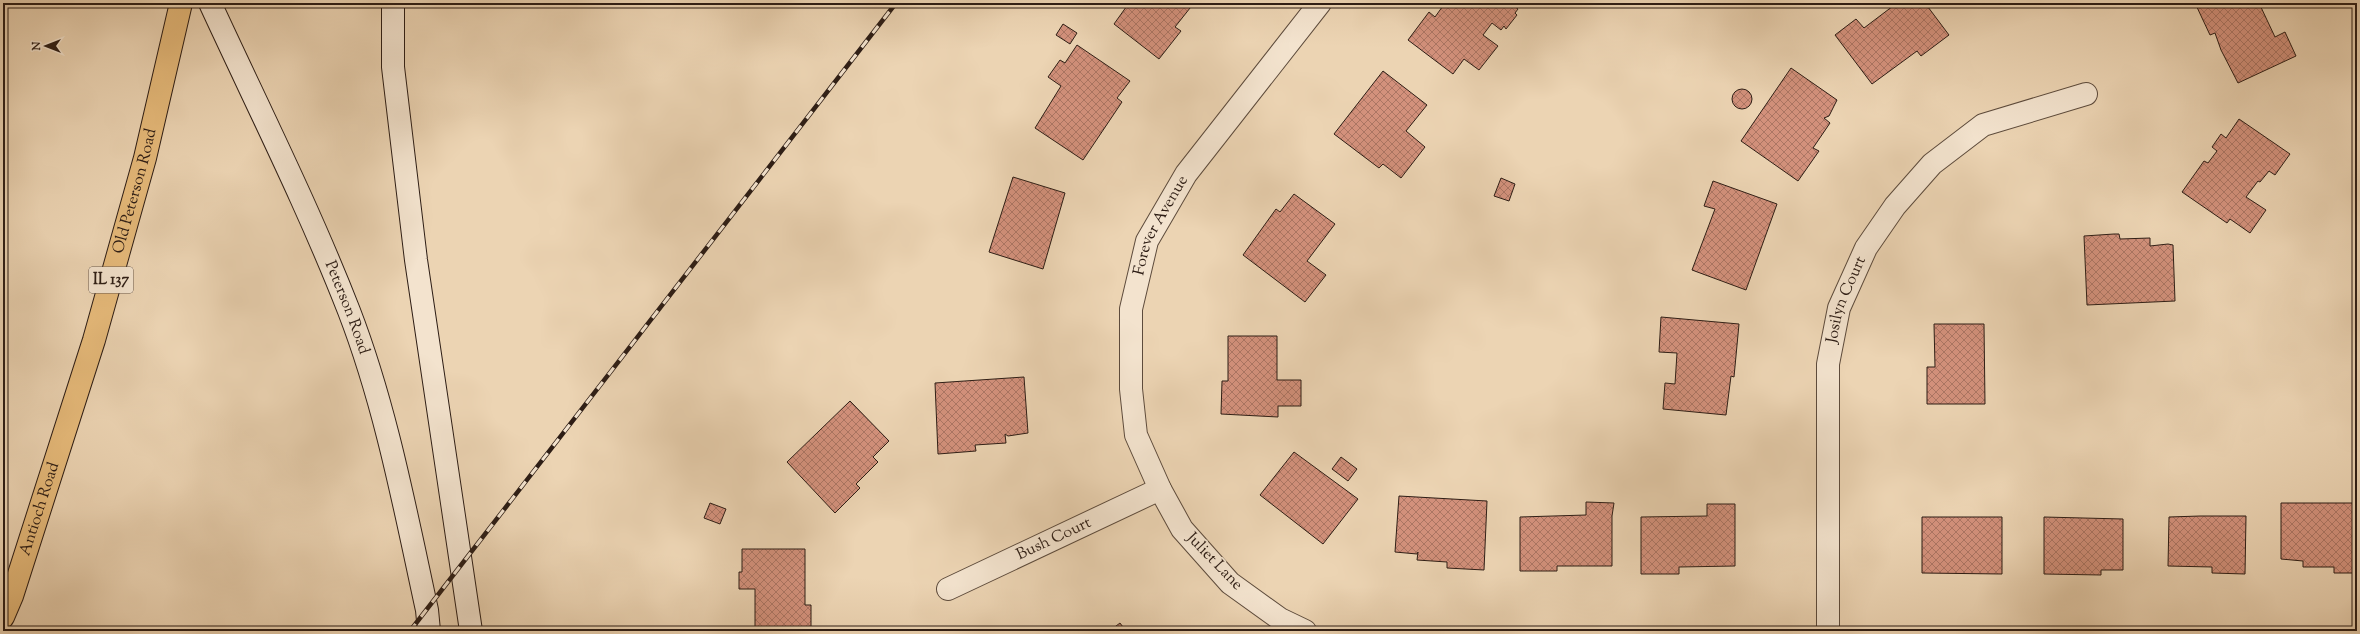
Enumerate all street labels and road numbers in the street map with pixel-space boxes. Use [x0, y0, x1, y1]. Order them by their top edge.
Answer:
street label: Old Peterson Road [107, 126, 163, 257]
street label: Forever Avenue [1128, 171, 1194, 278]
street label: Josilyn Court [1821, 252, 1873, 346]
street label: Peterson Road [318, 257, 375, 357]
road number: IL 137 [89, 267, 133, 293]
street label: Antioch Road [14, 459, 66, 559]
street label: Bush Court [1013, 511, 1096, 567]
street label: Juliet Lane [1180, 527, 1248, 596]

